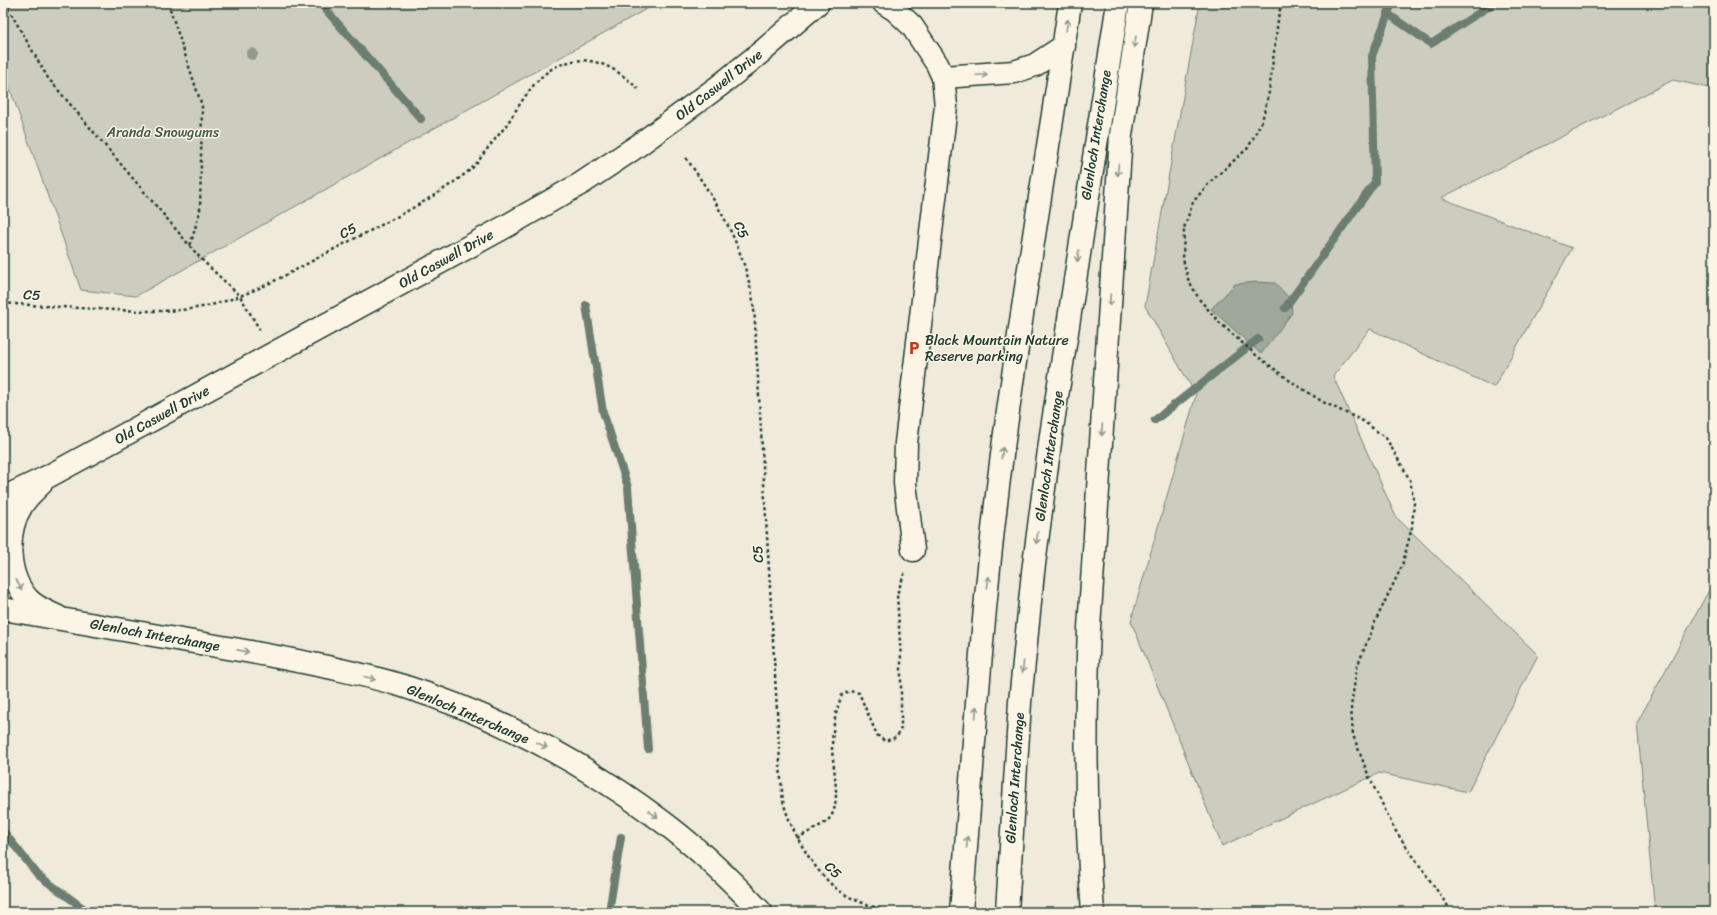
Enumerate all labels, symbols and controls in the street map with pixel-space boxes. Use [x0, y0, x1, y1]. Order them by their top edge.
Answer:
one-way arrow [1063, 19, 1071, 32]
one-way arrow [1131, 35, 1139, 48]
street label: Old Caswell Drive [670, 43, 768, 127]
street label: Glenloch Interchange [1073, 68, 1119, 202]
one-way arrow [975, 71, 988, 78]
park label: Aranda Snowgums [106, 120, 220, 145]
one-way arrow [1115, 163, 1122, 176]
street label: C5 [334, 216, 362, 246]
street label: C5 [726, 217, 756, 243]
street label: Old Caswell Drive [394, 222, 498, 296]
one-way arrow [1074, 250, 1082, 263]
street label: C5 [23, 282, 42, 308]
one-way arrow [1106, 293, 1113, 306]
place label: Black Mountain Nature Reserve parking [925, 328, 1069, 369]
parking icon: Black Mountain Nature Reserve parking [906, 340, 922, 356]
street label: Old Caswell Drive [110, 378, 214, 452]
street label: Glenloch Interchange [1027, 389, 1071, 523]
one-way arrow [1099, 423, 1106, 436]
one-way arrow [999, 447, 1006, 460]
one-way arrow [1034, 531, 1041, 544]
street label: C5 [745, 544, 771, 563]
one-way arrow [984, 576, 991, 589]
one-way arrow [16, 579, 23, 591]
street label: Glenloch Interchange [88, 611, 222, 659]
one-way arrow [236, 647, 249, 655]
one-way arrow [1020, 660, 1027, 673]
one-way arrow [363, 674, 376, 682]
street label: Glenloch Interchange [403, 677, 534, 751]
one-way arrow [972, 706, 979, 719]
street label: Glenloch Interchange [998, 711, 1032, 844]
one-way arrow [536, 742, 548, 750]
one-way arrow [647, 810, 658, 818]
one-way arrow [963, 835, 970, 848]
street label: C5 [818, 855, 848, 885]

